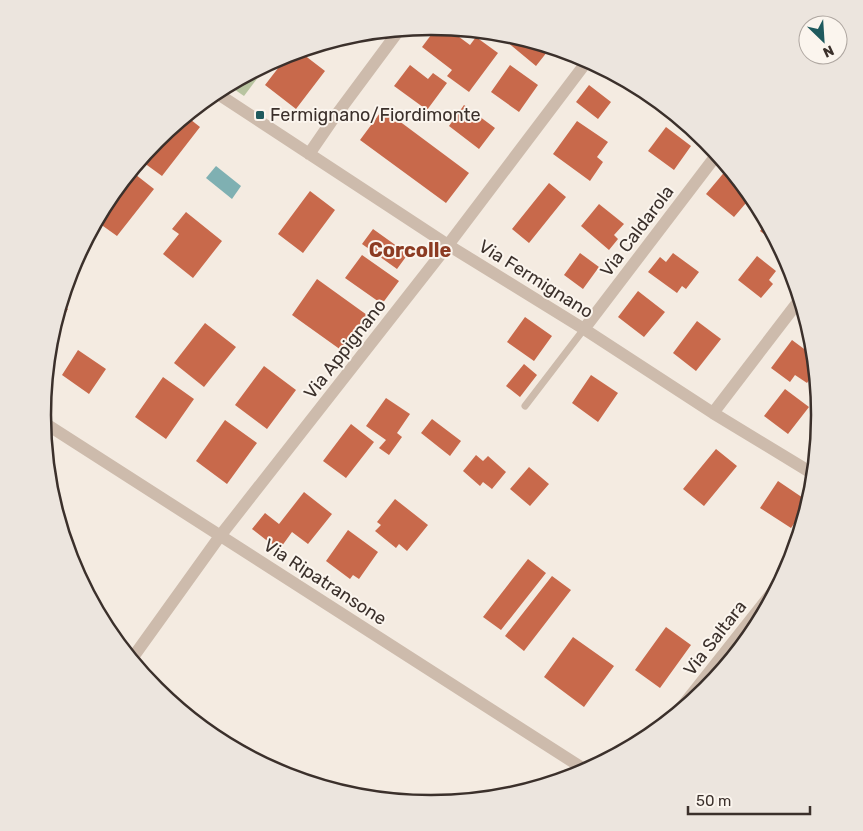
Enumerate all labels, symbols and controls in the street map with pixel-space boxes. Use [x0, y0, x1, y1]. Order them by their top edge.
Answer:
north arrow [798, 15, 848, 65]
text: N [820, 41, 836, 61]
place label: Fermignano/Fiordimonte [270, 104, 481, 126]
marker: Fermignano/Fiordimonte [254, 109, 266, 121]
street label: Via Caldarola [596, 181, 678, 281]
street label: Via Fermignano [475, 235, 597, 323]
district label: Corcolle [369, 238, 451, 262]
street label: Via Appignano [299, 295, 391, 403]
street label: Via Ripatransone [259, 534, 391, 630]
street label: Via Saltara [679, 596, 751, 680]
scale bar [688, 784, 810, 816]
text: 50 m [696, 792, 731, 810]

